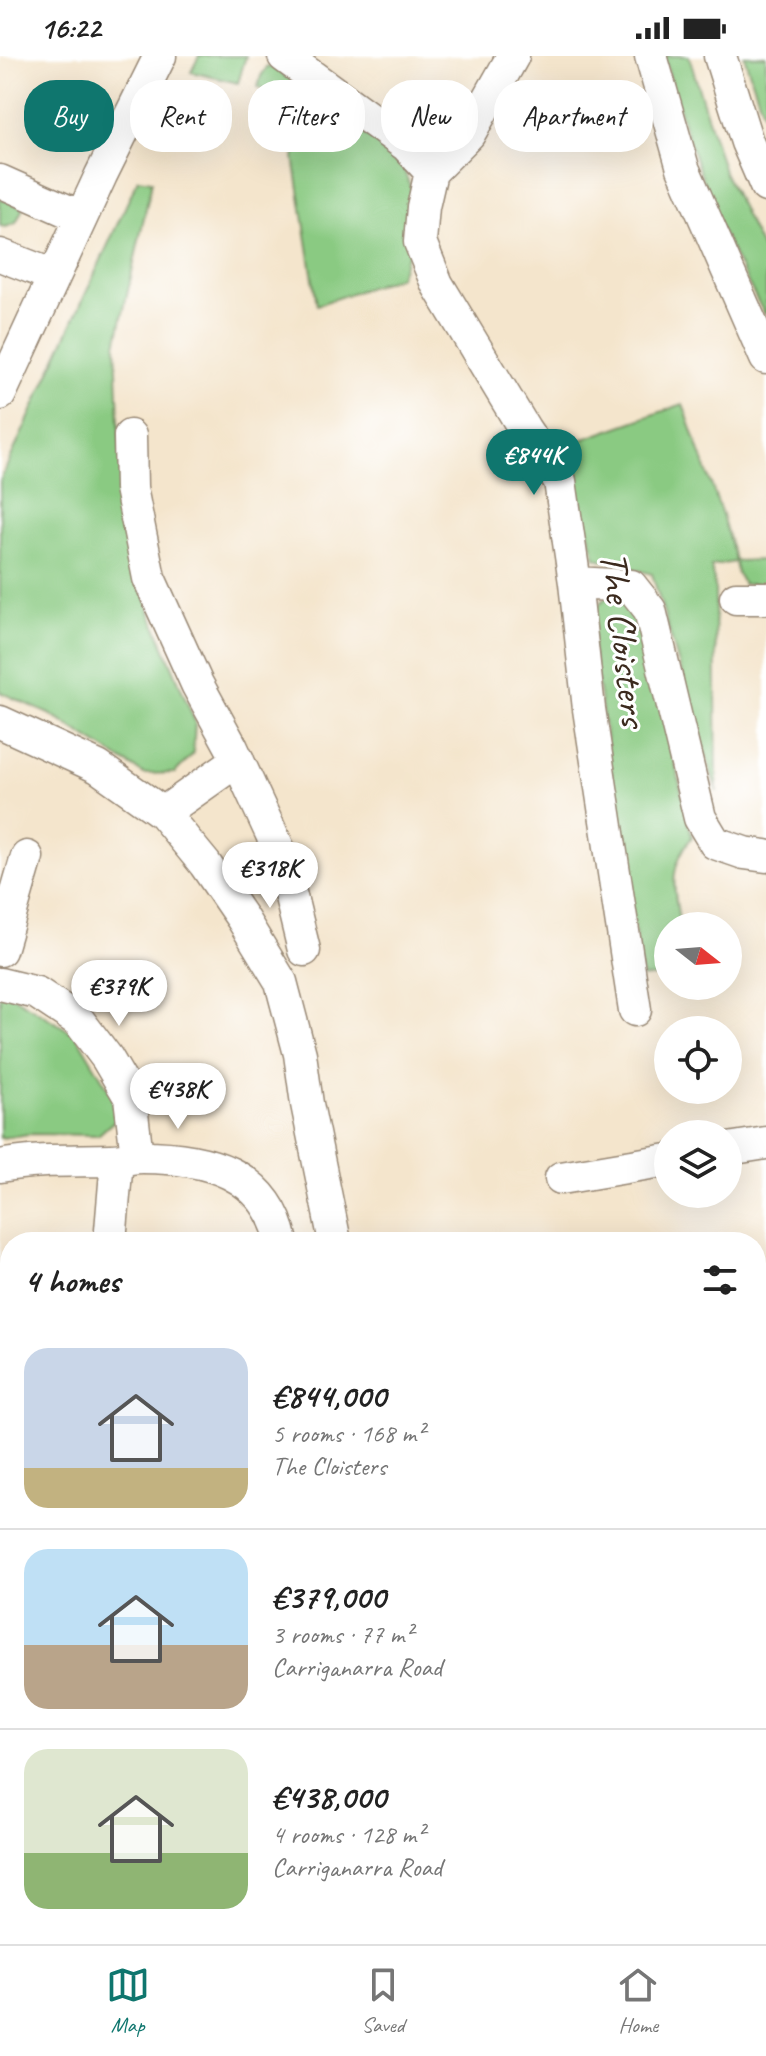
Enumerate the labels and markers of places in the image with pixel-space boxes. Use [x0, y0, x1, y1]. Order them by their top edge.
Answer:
pin: €844K [478, 429, 590, 497]
pin: €318K [214, 842, 326, 910]
pin: €379K [63, 960, 175, 1028]
pin: €438K [122, 1063, 234, 1131]

